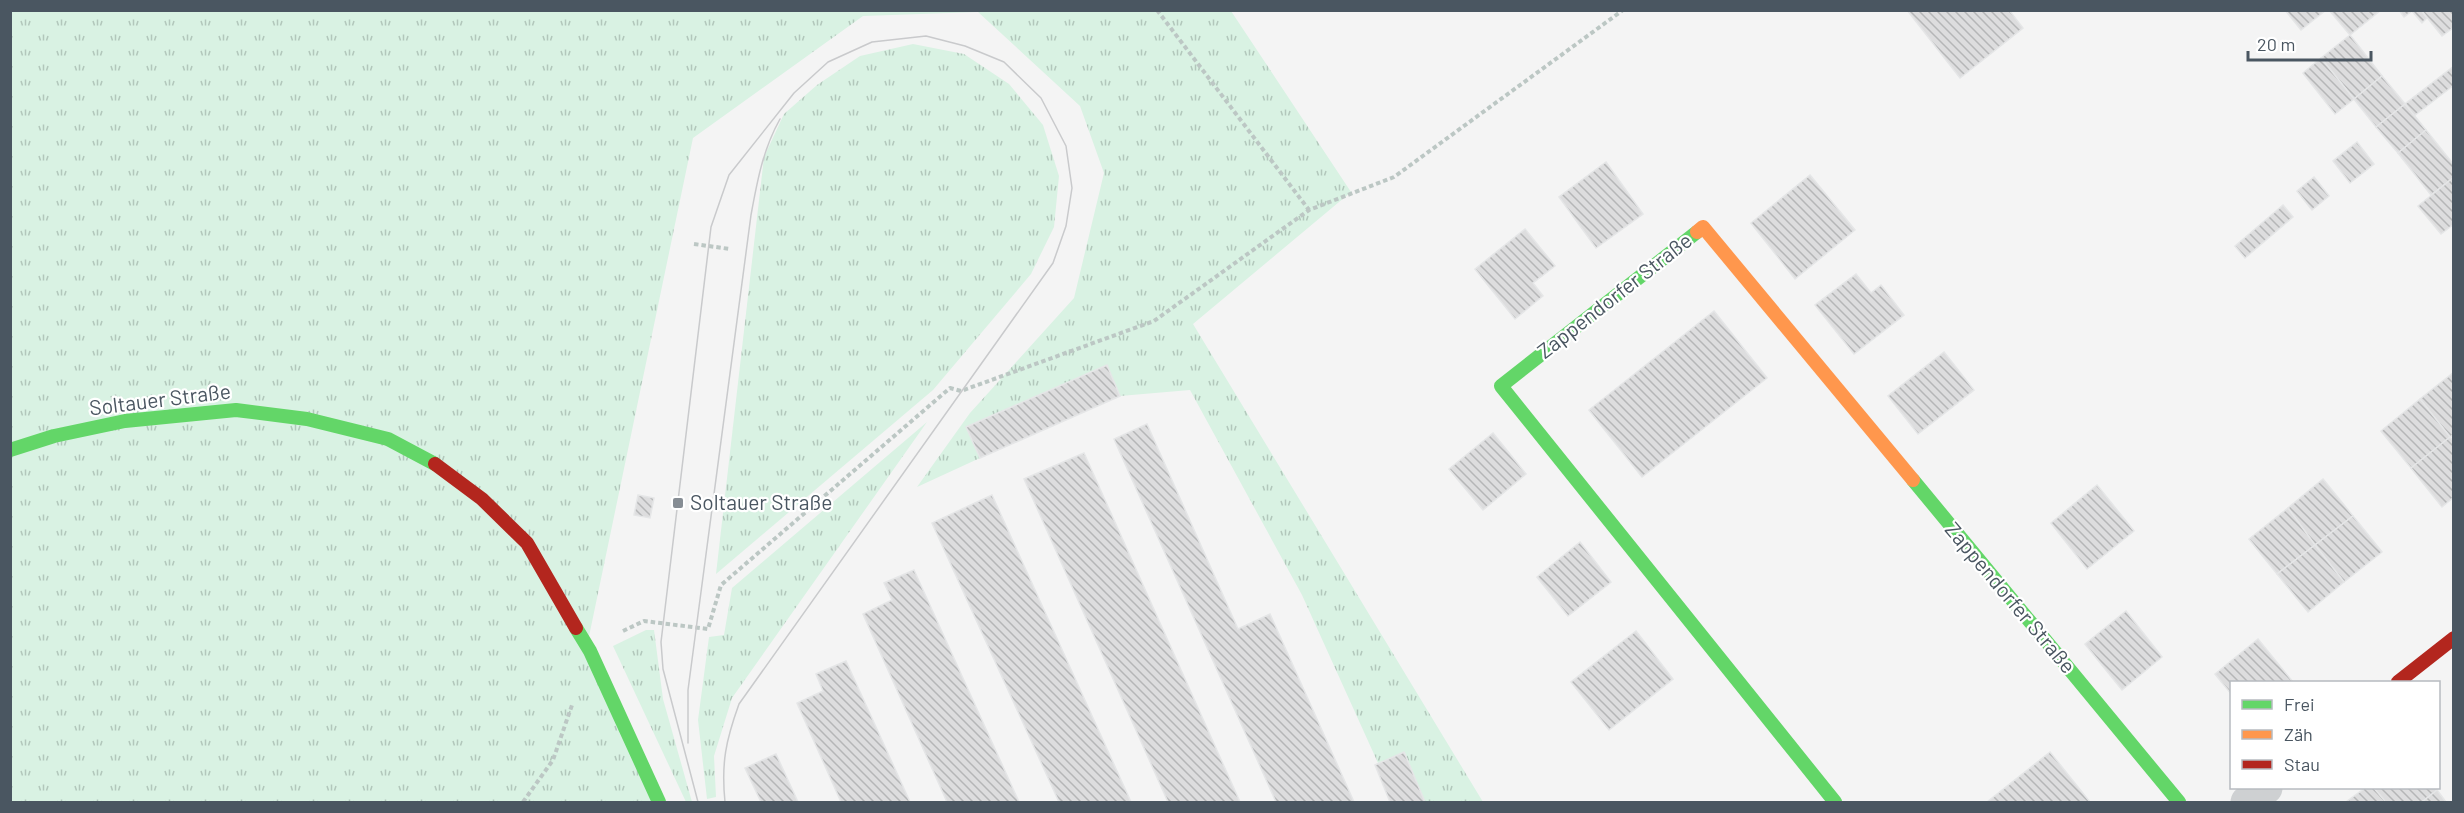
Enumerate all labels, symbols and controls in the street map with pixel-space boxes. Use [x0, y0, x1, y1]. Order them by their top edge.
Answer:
scale bar [2248, 24, 2371, 62]
text: 20 m [2257, 33, 2295, 55]
street label: Zappendorfer Straße [1532, 227, 1696, 363]
street label: Soltauer Straße [88, 377, 232, 420]
place label: Soltauer Straße [690, 489, 832, 514]
marker: Soltauer Straße [671, 496, 685, 510]
street label: Zappendorfer Straße [1941, 517, 2082, 678]
legend [2230, 681, 2440, 789]
text: Frei [2284, 693, 2315, 715]
text: Zäh [2284, 723, 2313, 745]
text: Stau [2284, 753, 2320, 775]

